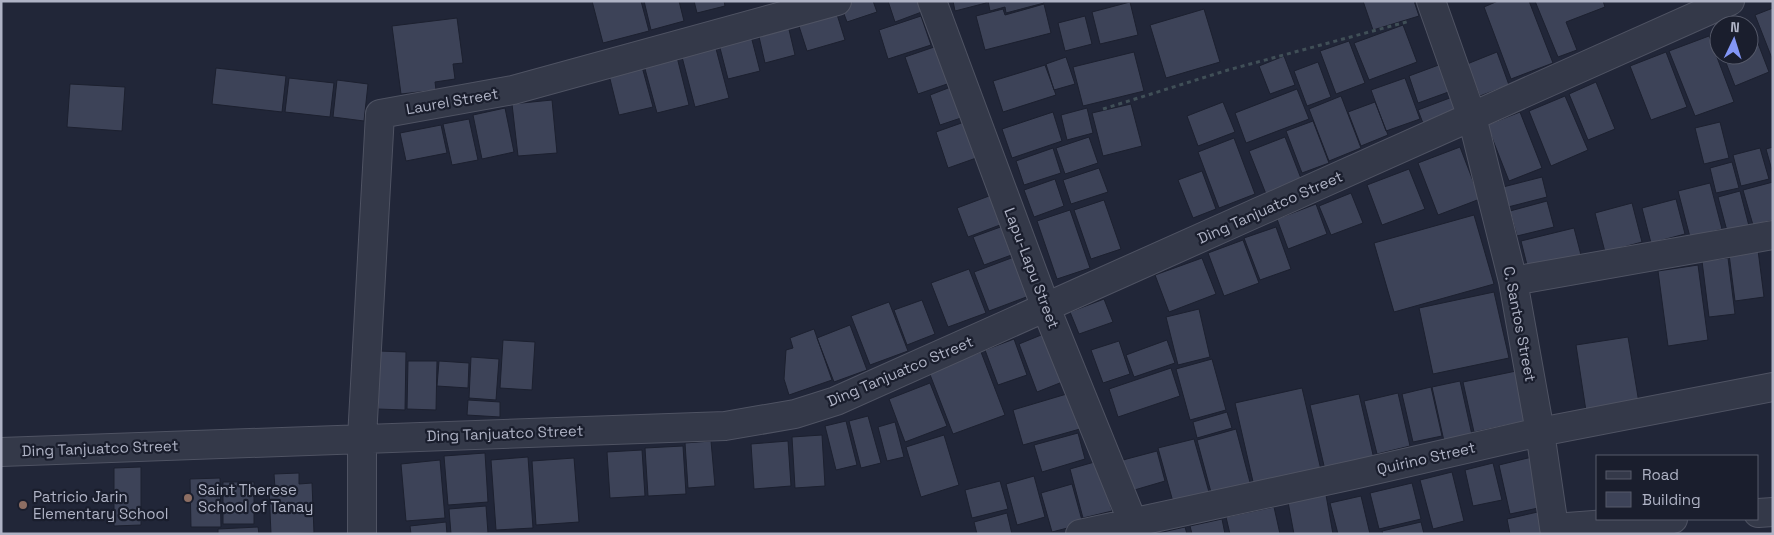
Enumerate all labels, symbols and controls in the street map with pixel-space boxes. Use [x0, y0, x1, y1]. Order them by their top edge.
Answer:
north arrow [1709, 15, 1759, 65]
text: N [1730, 18, 1740, 36]
street label: Laurel Street [404, 84, 500, 118]
street label: Ding Tanjuatco Street [1194, 166, 1346, 248]
street label: Lapu-Lapu Street [1000, 205, 1064, 331]
street label: C. Santos Street [1500, 265, 1541, 383]
street label: Ding Tanjuatco Street [824, 332, 976, 410]
street label: Ding Tanjuatco Street [426, 421, 584, 445]
street label: Ding Tanjuatco Street [21, 436, 179, 460]
street label: Quirino Street [1375, 437, 1477, 479]
legend [1596, 455, 1759, 520]
text: Road [1642, 465, 1679, 484]
place label: Saint Therese School of Tanay [198, 480, 313, 516]
place label: Patricio Jarin Elementary School [33, 487, 169, 523]
text: Building [1642, 490, 1701, 509]
marker: Saint Therese School of Tanay [182, 492, 194, 504]
marker: Patricio Jarin Elementary School [17, 499, 29, 511]

